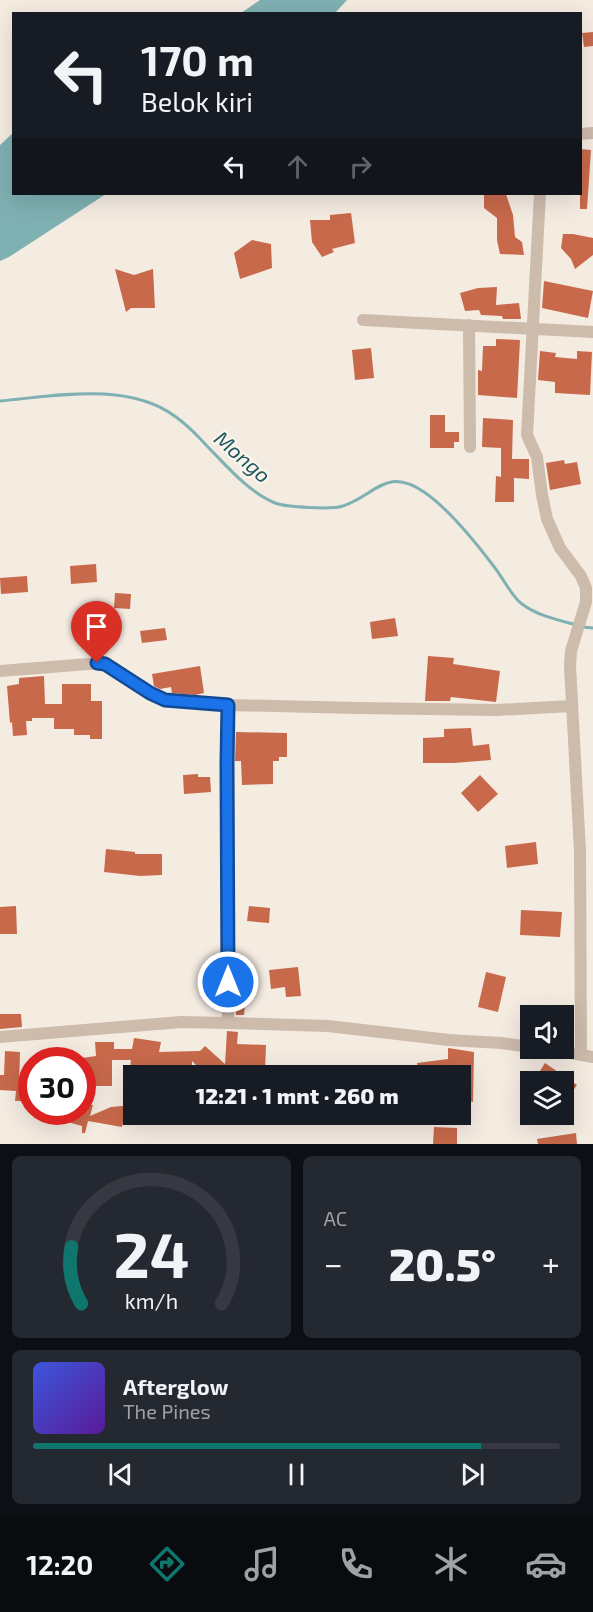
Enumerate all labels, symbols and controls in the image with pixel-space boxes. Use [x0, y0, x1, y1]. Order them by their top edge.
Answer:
text: 170 m [141, 34, 254, 84]
icon: left [42, 36, 120, 114]
text: Belok kiri [141, 85, 253, 117]
icon: left [218, 150, 251, 183]
icon: ahead [281, 150, 314, 183]
icon: right [344, 150, 377, 183]
water label: Mongo [210, 425, 276, 487]
pin [71, 601, 122, 663]
icon: arrive [80, 610, 113, 643]
position arrow [196, 950, 260, 1014]
map controls [520, 1005, 574, 1125]
button: sound [520, 1005, 574, 1059]
speed limit sign: 30 [18, 1047, 96, 1125]
button: layers [520, 1071, 574, 1125]
text: 12:21 · 1 mnt · 260 m [195, 1082, 399, 1108]
text: AC [324, 1206, 347, 1230]
text: 24 [113, 1216, 189, 1291]
text: 20.5° [389, 1236, 496, 1290]
text: − [324, 1243, 343, 1283]
text: + [542, 1243, 560, 1283]
text: km/h [125, 1288, 178, 1313]
text: Afterglow [123, 1373, 228, 1399]
text: The Pines [123, 1399, 211, 1423]
icon: previous [104, 1458, 137, 1491]
icon: pause [280, 1458, 313, 1491]
icon: next [456, 1458, 489, 1491]
icon: directions [146, 1543, 188, 1585]
icon: music [241, 1543, 283, 1585]
icon: phone [335, 1543, 377, 1585]
icon: climate [430, 1543, 472, 1585]
icon: car [525, 1543, 567, 1585]
text: 12:20 [26, 1548, 93, 1580]

